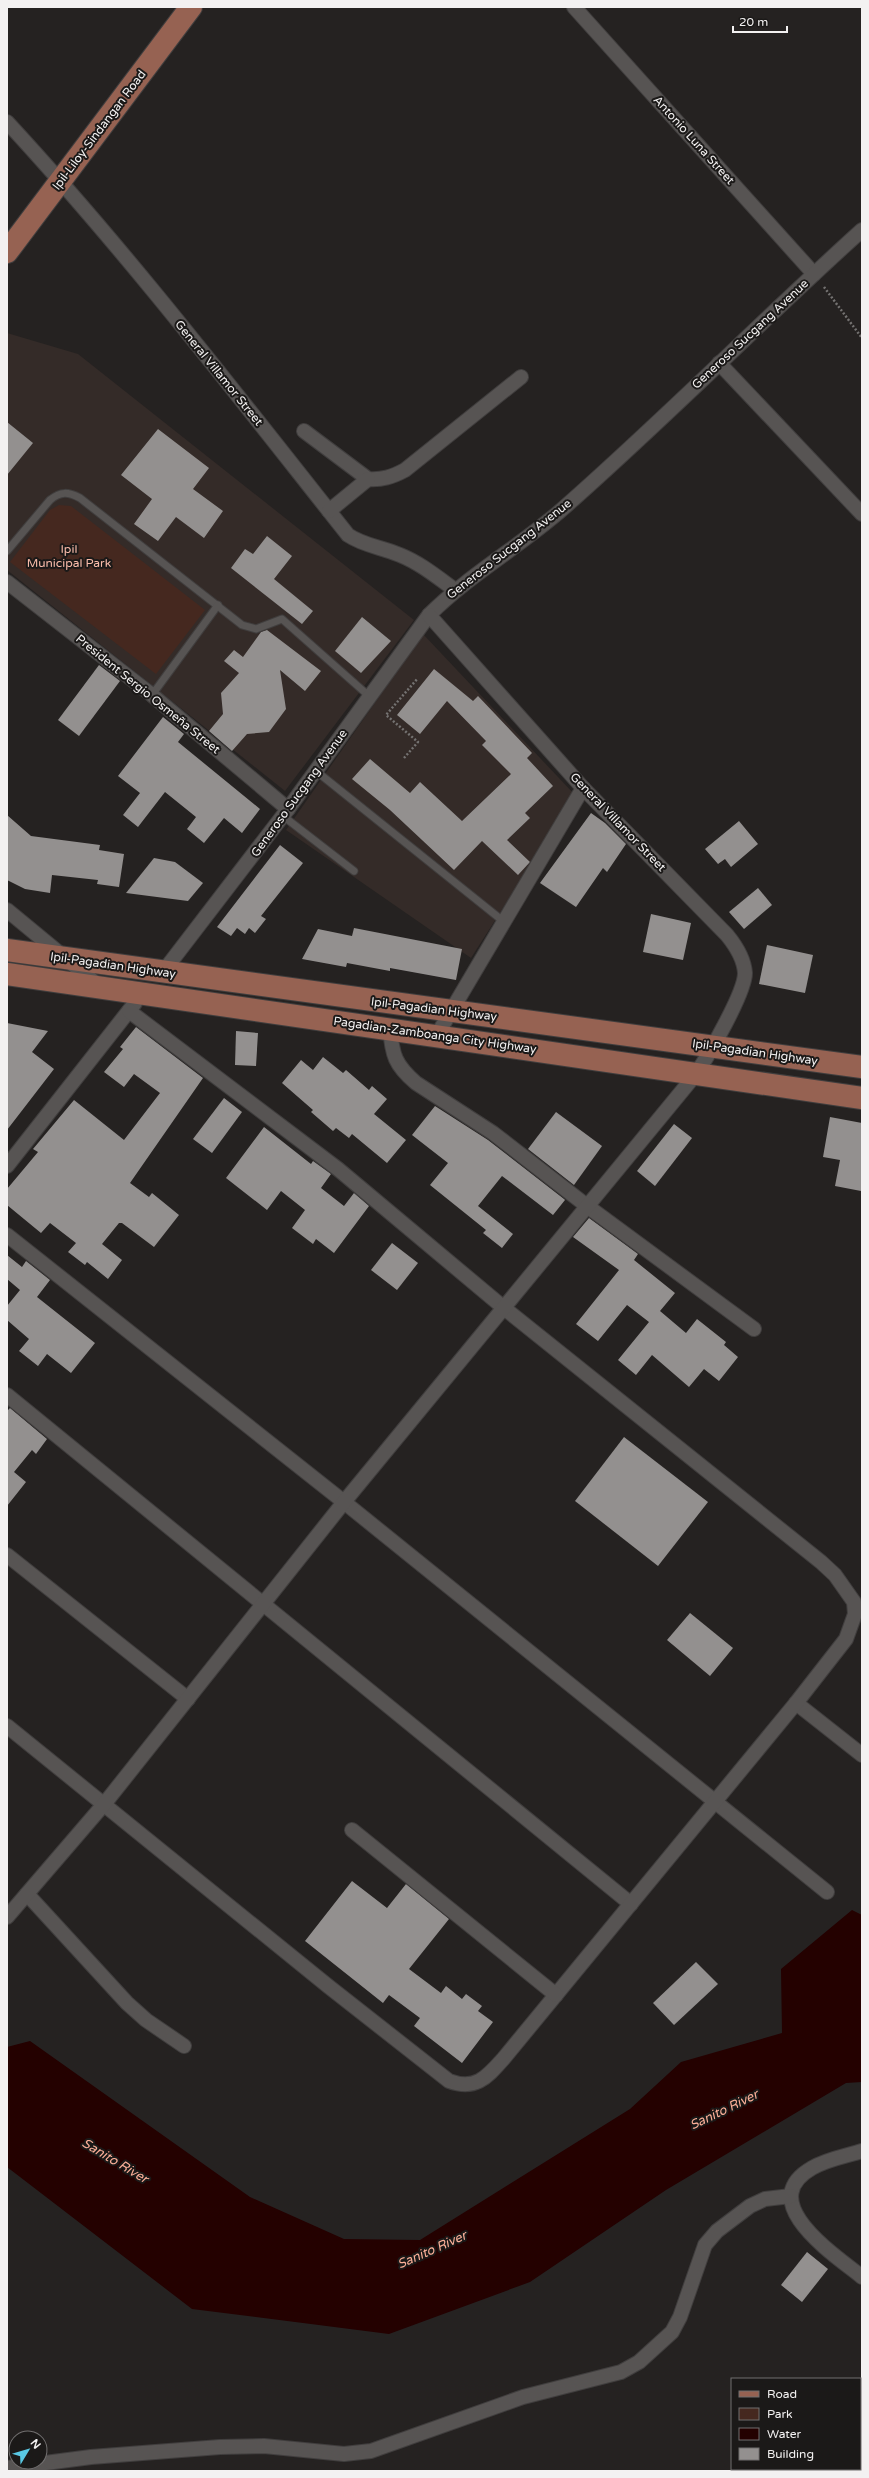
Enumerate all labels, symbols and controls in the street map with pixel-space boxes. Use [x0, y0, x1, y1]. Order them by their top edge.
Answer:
scale bar [733, 8, 787, 34]
text: 20 m [739, 15, 768, 29]
street label: Ipil-Liloy-Sindangan Road [49, 67, 149, 193]
street label: Antonio Luna Street [651, 93, 738, 187]
street label: Generoso Sucgang Avenue [689, 276, 811, 392]
street label: General Villamor Street [172, 317, 266, 429]
street label: Generoso Sucgang Avenue [444, 496, 574, 602]
park label: Ipil Municipal Park [27, 542, 112, 570]
street label: President Sergio Osmeña Street [73, 631, 223, 757]
street label: Generoso Sucgang Avenue [248, 726, 350, 859]
street label: General Villamor Street [567, 770, 669, 875]
street label: Ipil-Pagadian Highway [49, 949, 177, 981]
street label: Ipil-Pagadian Highway [370, 994, 498, 1024]
street label: Pagadian-Zamboanga City Highway [333, 1014, 538, 1056]
street label: Ipil-Pagadian Highway [691, 1036, 819, 1068]
water label: Sanito River [687, 2086, 763, 2133]
water label: Sanito River [79, 2135, 153, 2188]
water label: Sanito River [395, 2227, 471, 2272]
legend [731, 2378, 861, 2470]
text: Road [767, 2387, 797, 2401]
text: Park [767, 2407, 793, 2421]
text: Water [767, 2427, 802, 2441]
north arrow [8, 2430, 48, 2470]
text: N [28, 2437, 43, 2452]
text: Building [767, 2447, 814, 2461]

